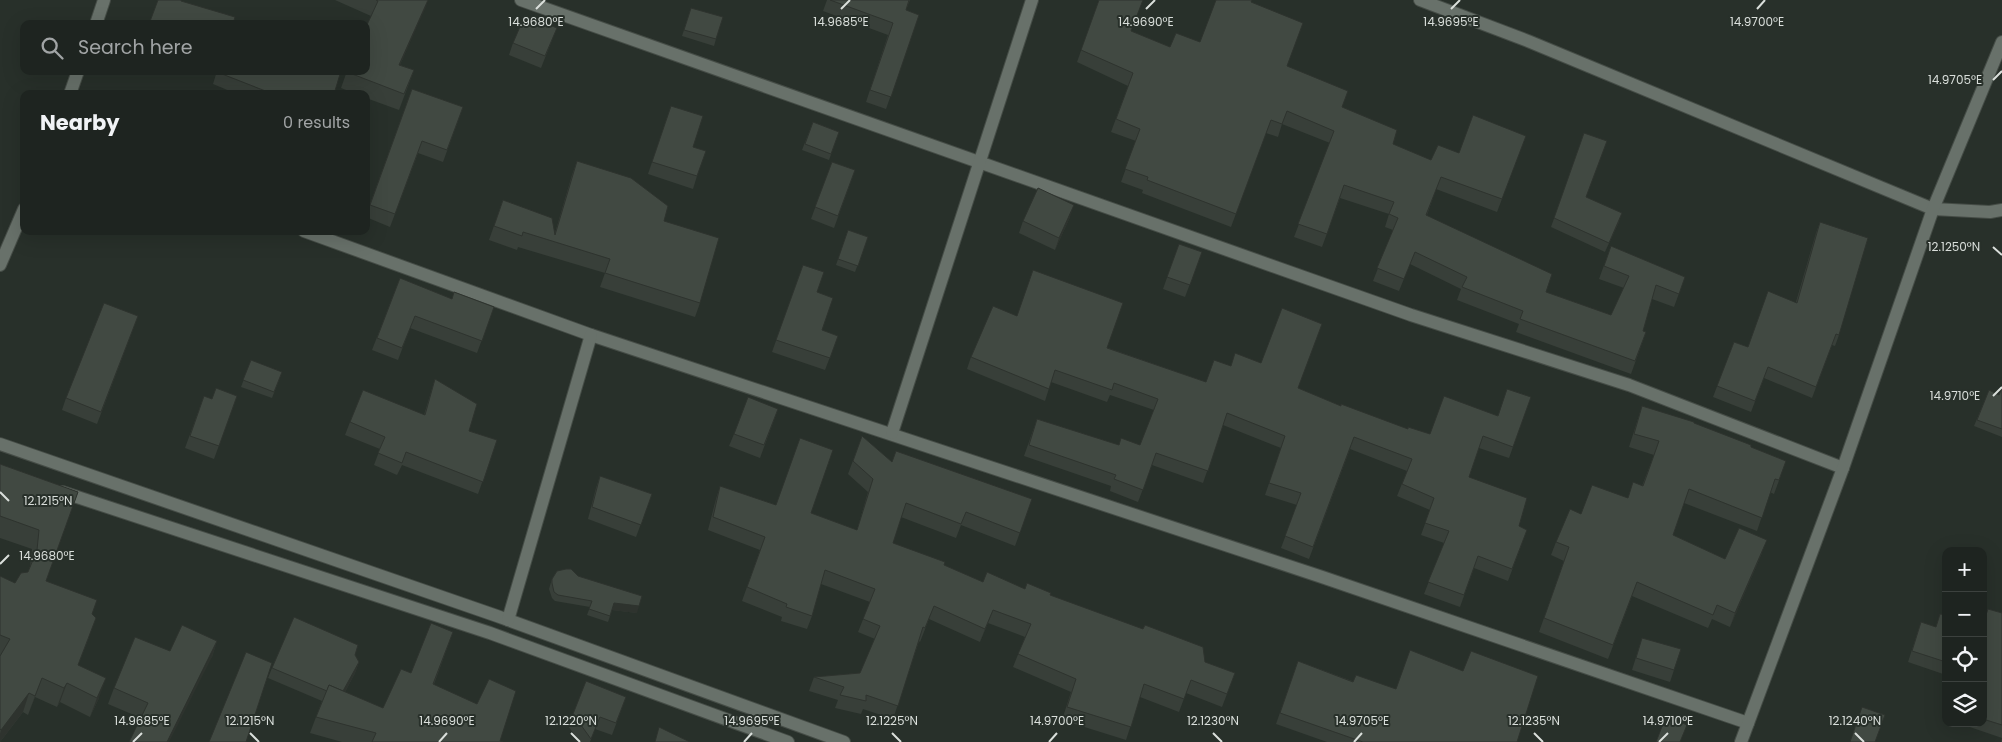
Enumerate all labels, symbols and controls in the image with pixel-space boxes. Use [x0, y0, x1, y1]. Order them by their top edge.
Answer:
text: 14.9680°E [508, 13, 564, 30]
text: 14.9685°E [813, 13, 869, 30]
text: 14.9690°E [1118, 13, 1174, 30]
text: 14.9695°E [1423, 13, 1479, 30]
text: 14.9700°E [1730, 13, 1784, 30]
search box [20, 20, 370, 75]
icon: search [38, 34, 66, 62]
text: Search here [78, 34, 192, 61]
text: 14.9705°E [1928, 71, 1982, 88]
text: Nearby [40, 108, 120, 137]
text: 0 results [283, 111, 350, 134]
text: 12.1250°N [1928, 238, 1980, 255]
text: 14.9710°E [1930, 387, 1980, 404]
text: 12.1215°N [24, 492, 72, 509]
text: 14.9680°E [19, 547, 75, 564]
map controls [1942, 547, 1987, 727]
button: + [1942, 547, 1987, 592]
button: − [1942, 592, 1987, 637]
button: locate [1942, 637, 1987, 682]
button: layers [1942, 682, 1987, 727]
text: 14.9685°E [114, 712, 170, 729]
text: 12.1215°N [226, 712, 274, 729]
text: 14.9690°E [419, 712, 475, 729]
text: 12.1220°N [545, 712, 597, 729]
text: 14.9695°E [724, 712, 780, 729]
text: 12.1225°N [866, 712, 918, 729]
text: 14.9700°E [1030, 712, 1084, 729]
text: 12.1230°N [1187, 712, 1239, 729]
text: 14.9705°E [1335, 712, 1389, 729]
text: 12.1235°N [1508, 712, 1560, 729]
text: 14.9710°E [1643, 712, 1693, 729]
text: 12.1240°N [1829, 712, 1881, 729]

